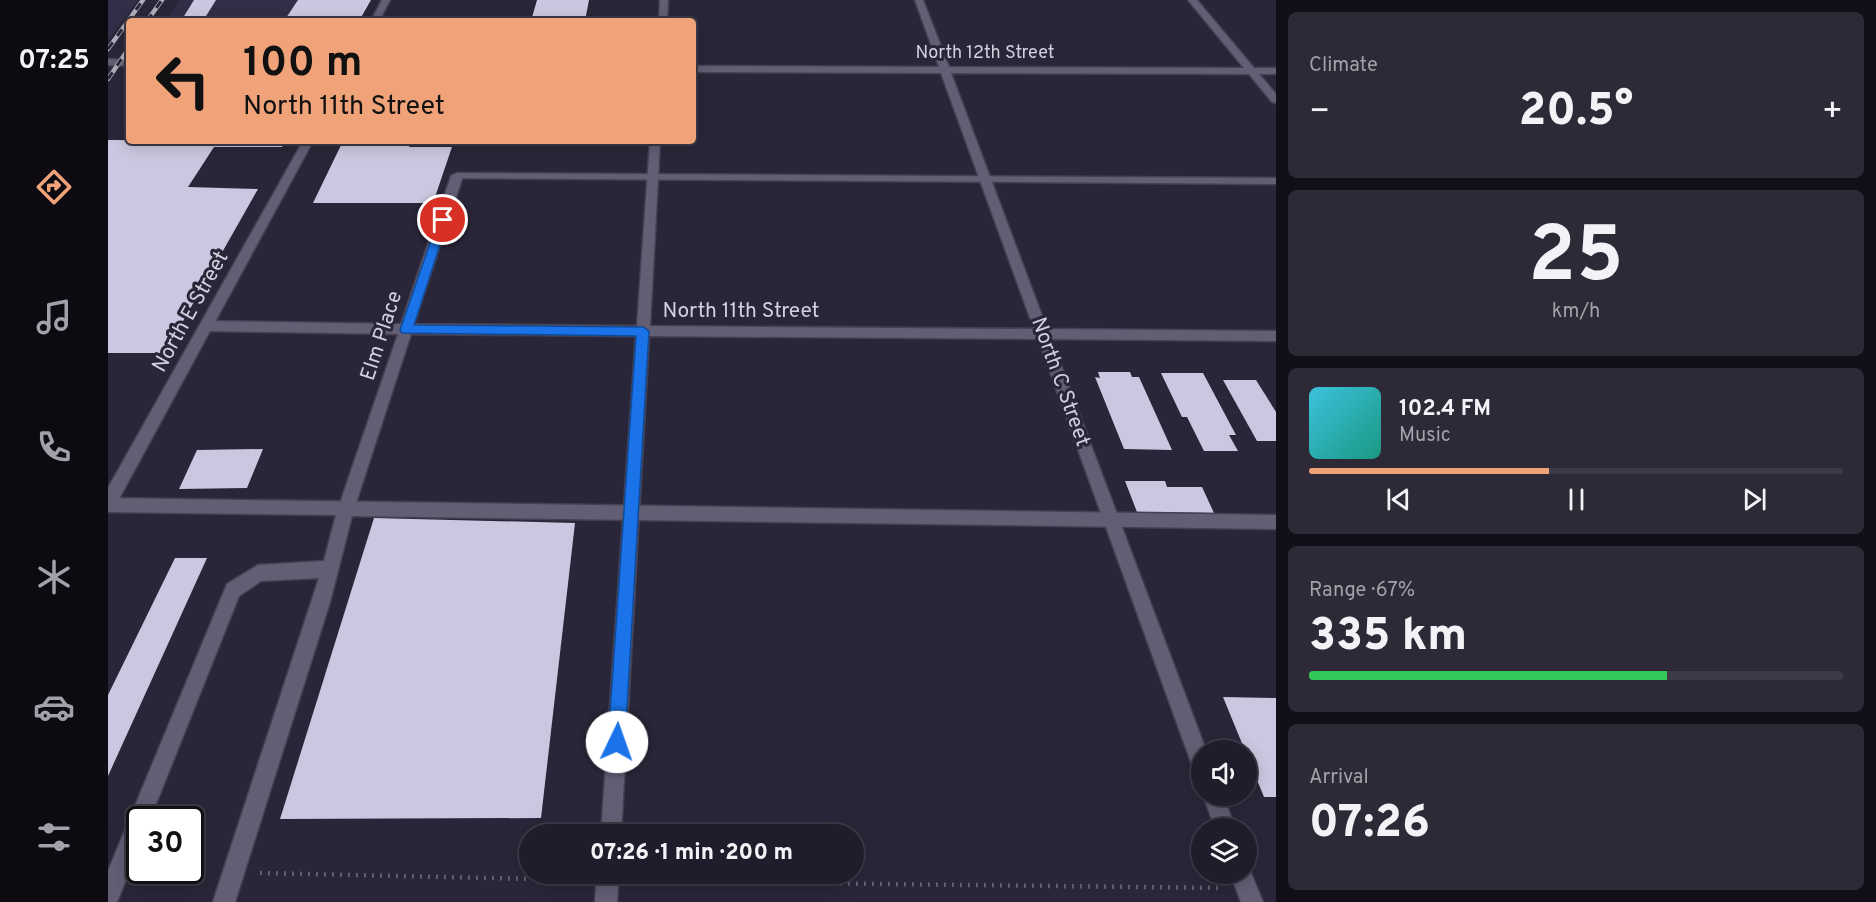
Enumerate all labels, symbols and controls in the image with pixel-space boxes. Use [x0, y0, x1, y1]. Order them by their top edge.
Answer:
text: 100 m [243, 38, 362, 91]
icon: left [144, 42, 222, 120]
street label: North 12th Street [916, 42, 1054, 65]
text: 07:25 [18, 44, 90, 78]
text: Climate [1309, 53, 1378, 79]
text: 20.5° [1519, 84, 1633, 141]
text: North 11th Street [243, 90, 445, 124]
text: − [1309, 92, 1330, 134]
text: + [1822, 92, 1843, 134]
icon: directions [33, 166, 75, 208]
pin [417, 194, 468, 245]
icon: arrive [426, 203, 459, 236]
text: 25 [1528, 210, 1624, 309]
street label: North E Street [147, 247, 235, 377]
street label: Elm Place [355, 288, 409, 384]
icon: music [33, 296, 75, 338]
street label: North 11th Street [662, 298, 820, 325]
text: km/h [1552, 299, 1600, 325]
street label: North C Street [1024, 314, 1096, 450]
text: 102.4 FM [1399, 396, 1491, 423]
text: Music [1399, 423, 1451, 449]
icon: phone [33, 426, 75, 468]
icon: previous [1382, 483, 1415, 516]
icon: pause [1560, 483, 1593, 516]
icon: next [1738, 483, 1771, 516]
icon: climate [33, 556, 75, 598]
text: Range · 67% [1309, 578, 1415, 604]
text: 335 km [1309, 609, 1467, 666]
icon: car [33, 686, 75, 728]
position arrow [585, 710, 649, 774]
map controls [1191, 740, 1257, 884]
button: sound [1191, 740, 1257, 806]
text: Arrival [1309, 765, 1369, 791]
text: 07:26 [1309, 796, 1430, 853]
speed limit sign: 30 [126, 806, 204, 884]
icon: filters [33, 816, 75, 858]
button: layers [1191, 818, 1257, 884]
text: 07:26 · 1 min · 200 m [590, 840, 793, 867]

